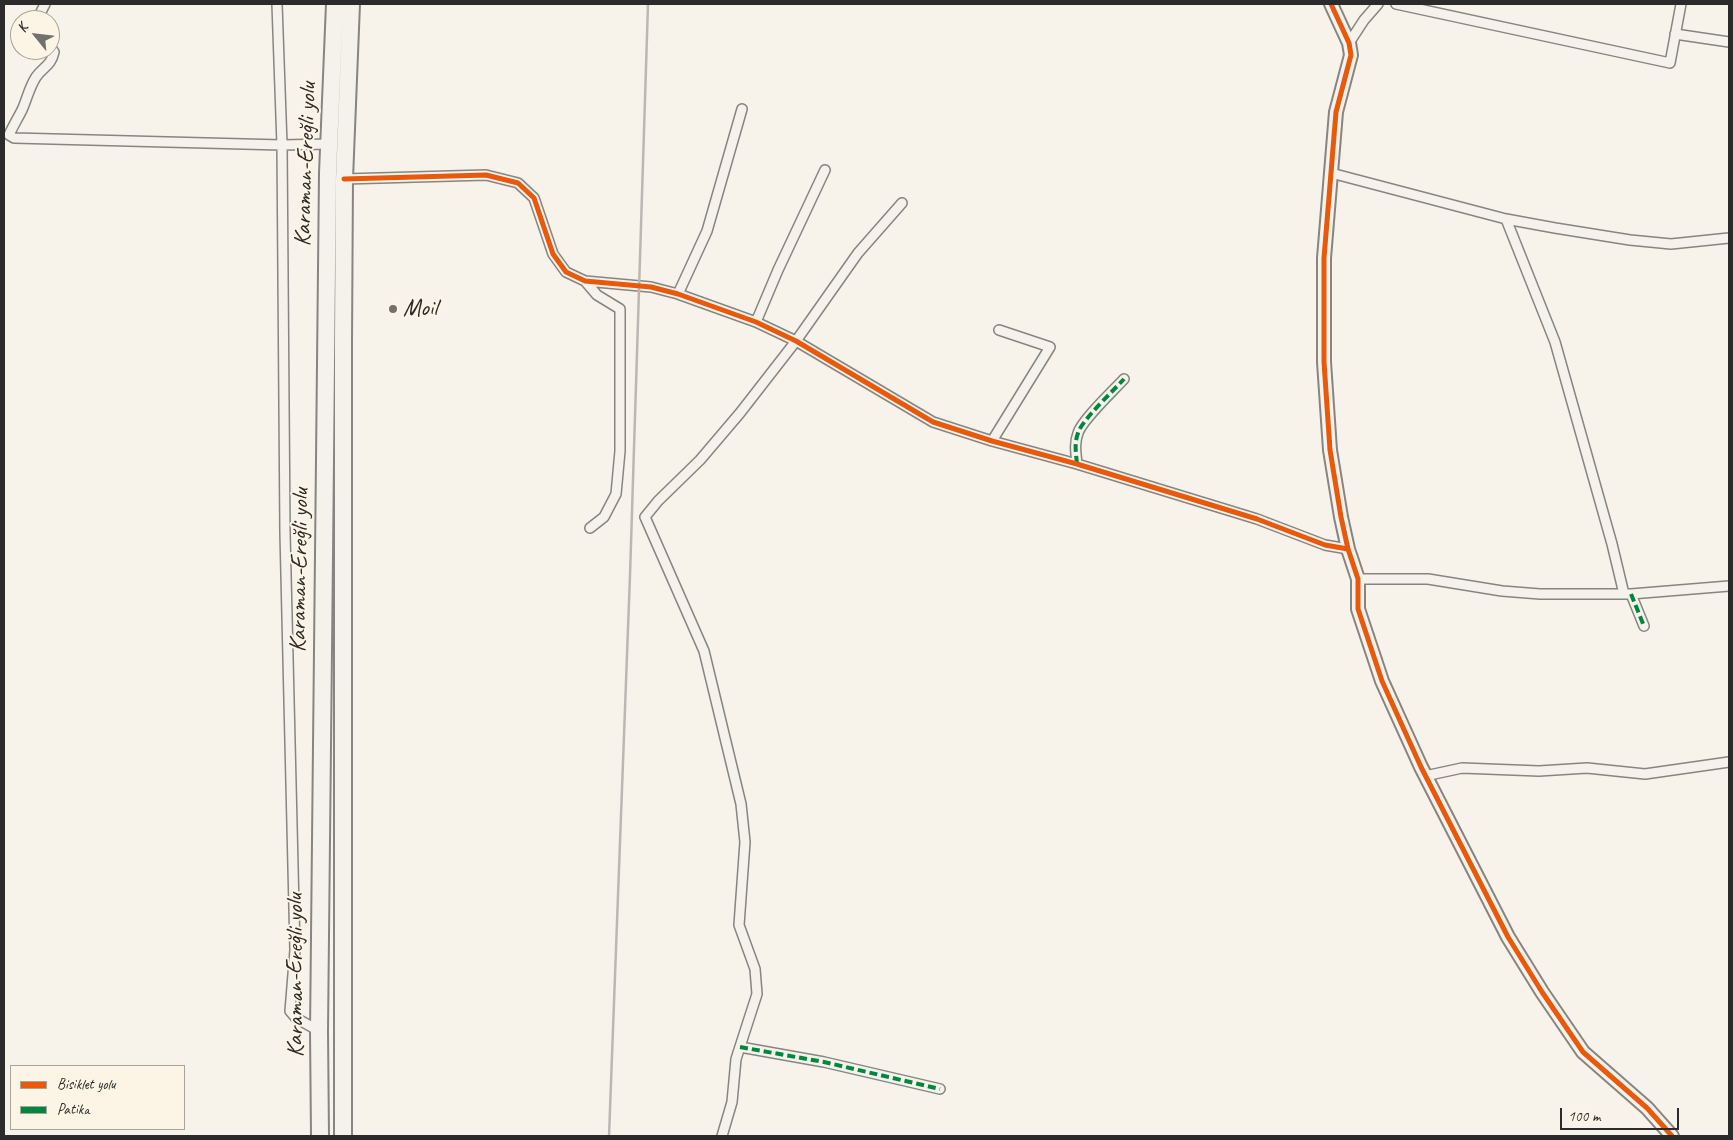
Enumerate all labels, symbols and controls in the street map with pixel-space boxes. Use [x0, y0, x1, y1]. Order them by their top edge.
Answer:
north arrow [10, 10, 60, 60]
text: K [13, 21, 31, 35]
street label: Karaman-Ereğli yolu [289, 81, 323, 247]
place label: Moil [403, 295, 437, 323]
marker: Moil [387, 303, 399, 315]
street label: Karaman-Ereğli yolu [284, 488, 316, 652]
street label: Karaman-Ereğli yolu [282, 893, 310, 1057]
legend [10, 1065, 185, 1130]
text: Bisiklet yolu [57, 1075, 116, 1094]
scale bar [1563, 1098, 1682, 1130]
text: Patika [57, 1100, 89, 1119]
text: 100 m [1568, 1107, 1600, 1126]

